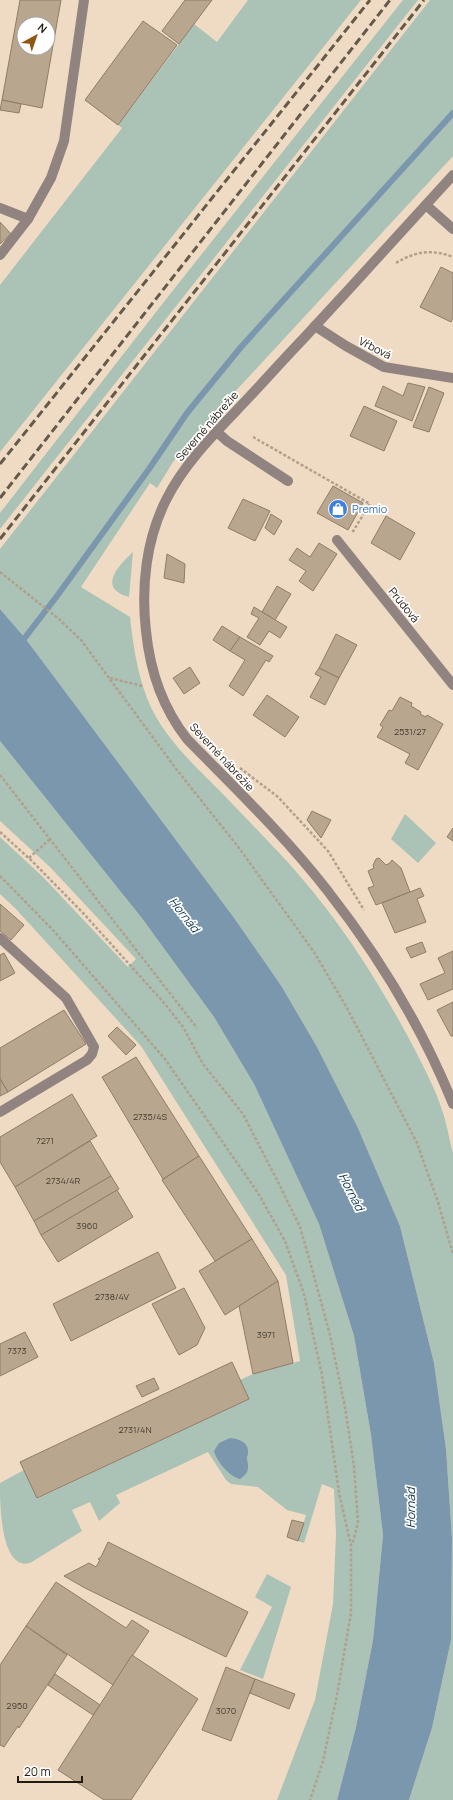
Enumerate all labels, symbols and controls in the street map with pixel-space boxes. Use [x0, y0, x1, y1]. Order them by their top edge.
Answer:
north arrow [16, 16, 56, 56]
text: N [35, 20, 51, 36]
street label: Vŕbová [356, 333, 394, 362]
street label: Severné nábrežie [172, 387, 242, 464]
shop icon: Premio [327, 498, 349, 520]
place label: Premio [352, 501, 388, 516]
street label: Prúdová [386, 584, 423, 625]
street label: Severné nábrežie [187, 719, 258, 794]
house number: 2531/27 [394, 725, 426, 738]
water label: Hornád [165, 893, 205, 937]
house number: 2735/4S [133, 1110, 168, 1123]
house number: 7271 [36, 1134, 54, 1147]
water label: Hornád [335, 1170, 369, 1215]
house number: 2734/4R [46, 1174, 81, 1187]
house number: 3960 [76, 1219, 98, 1232]
house number: 2738/4V [95, 1290, 129, 1303]
house number: 3971 [257, 1328, 275, 1341]
house number: 7373 [8, 1344, 27, 1357]
house number: 2731/4N [118, 1423, 152, 1436]
water label: Hornád [402, 1486, 419, 1528]
house number: 2950 [6, 1699, 28, 1712]
house number: 3070 [216, 1704, 236, 1717]
scale bar [18, 1758, 82, 1784]
text: 20 m [24, 1763, 51, 1780]

